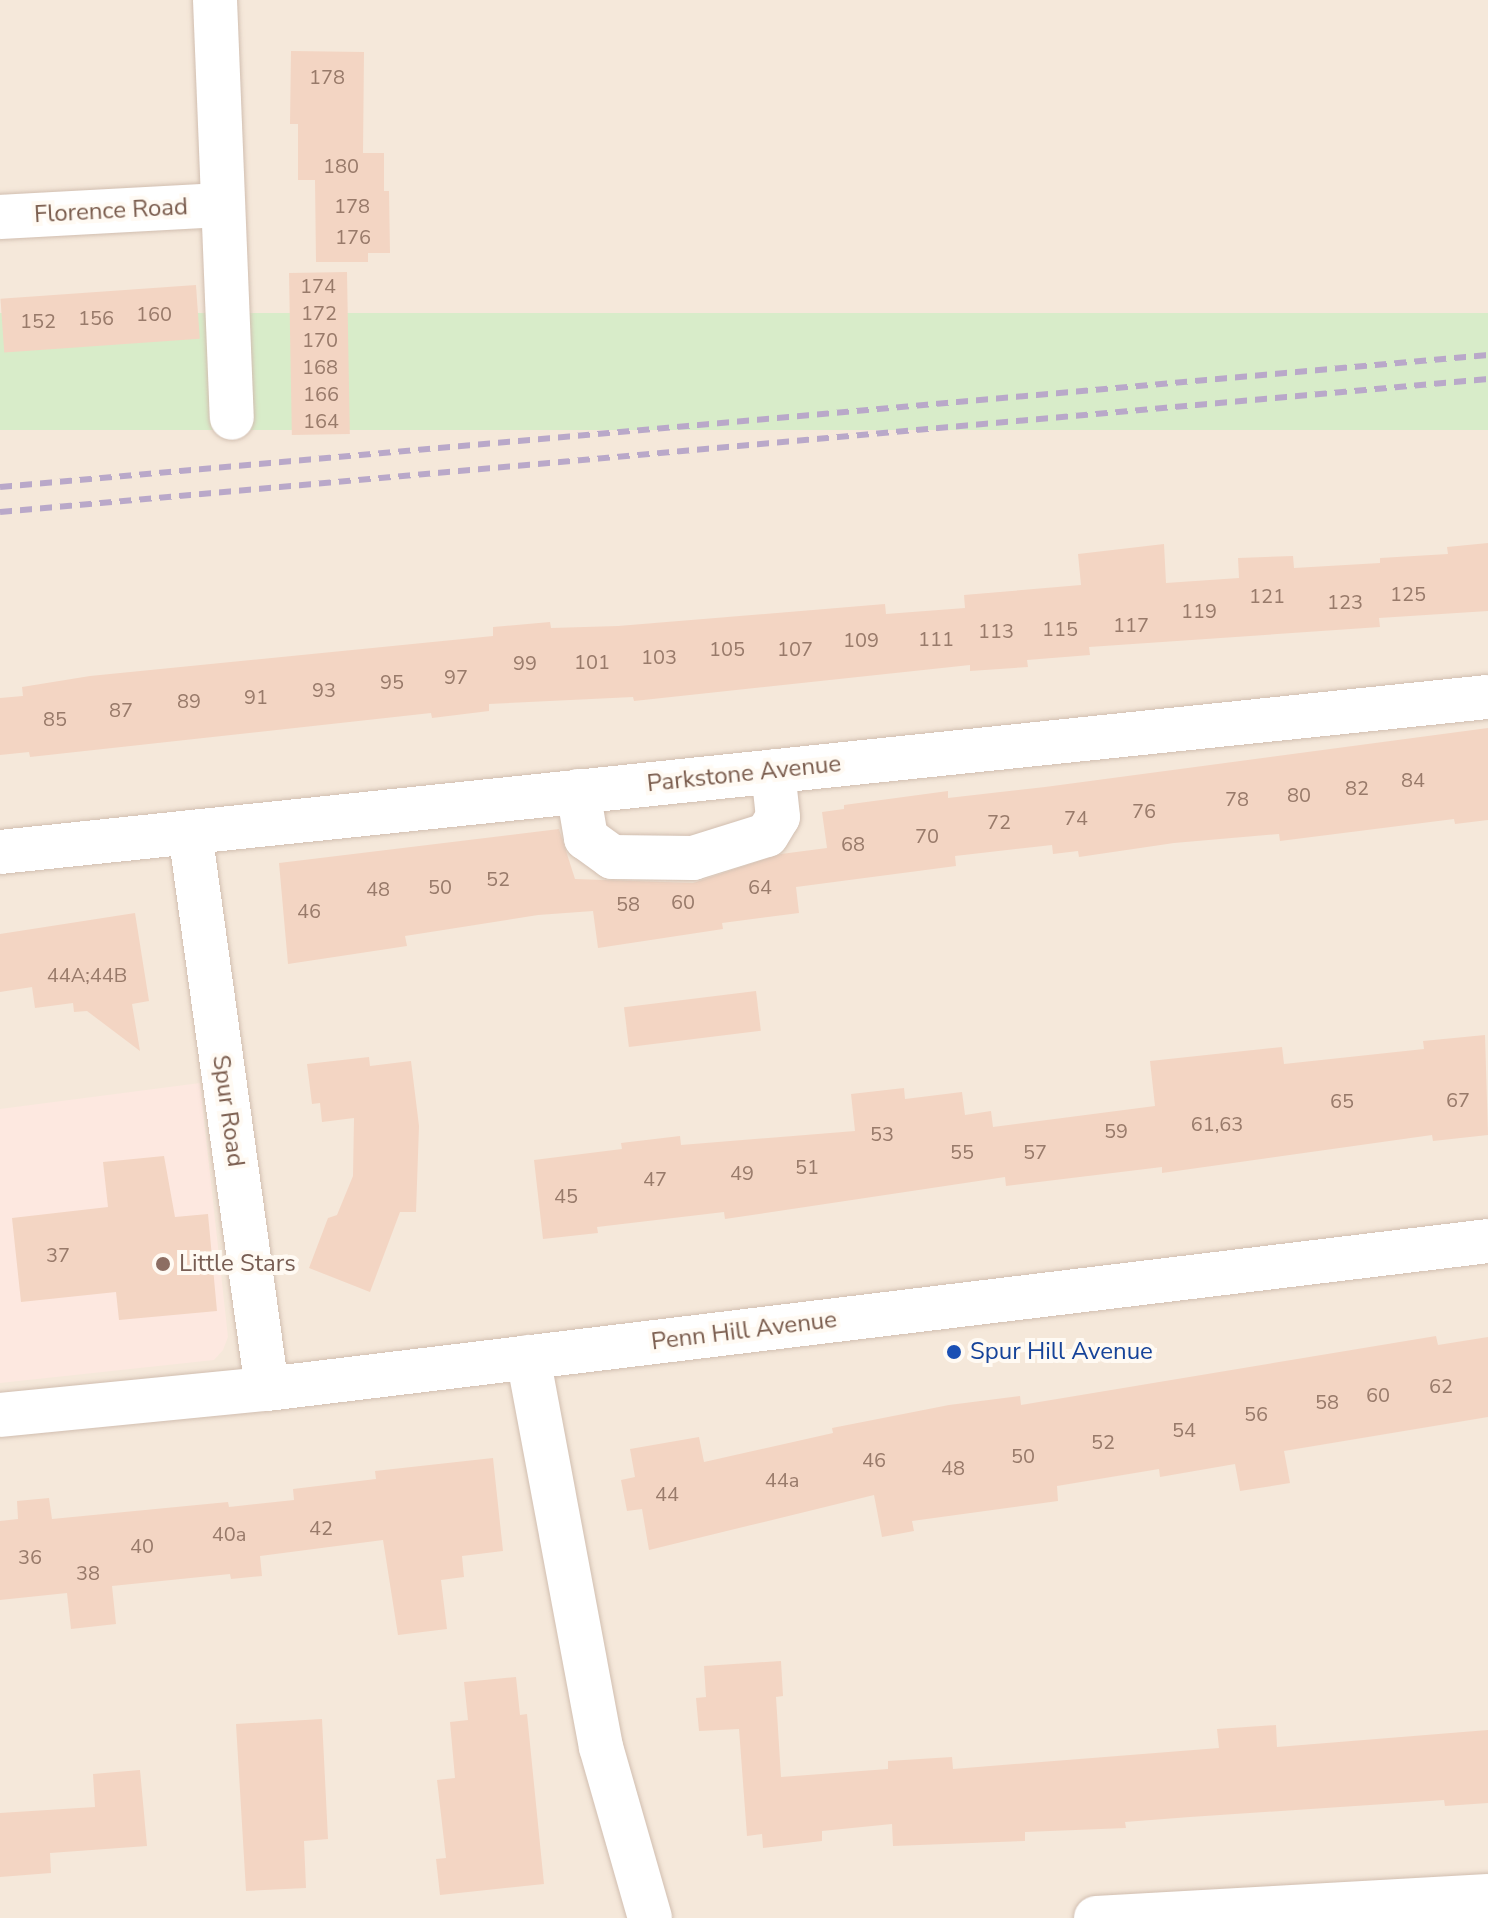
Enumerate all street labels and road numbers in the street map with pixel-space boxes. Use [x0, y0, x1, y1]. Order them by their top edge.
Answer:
street label: Florence Road [33, 193, 189, 229]
street label: Parkstone Avenue [646, 749, 842, 799]
street label: Spur Road [206, 1053, 250, 1169]
street label: Penn Hill Avenue [650, 1305, 838, 1357]

